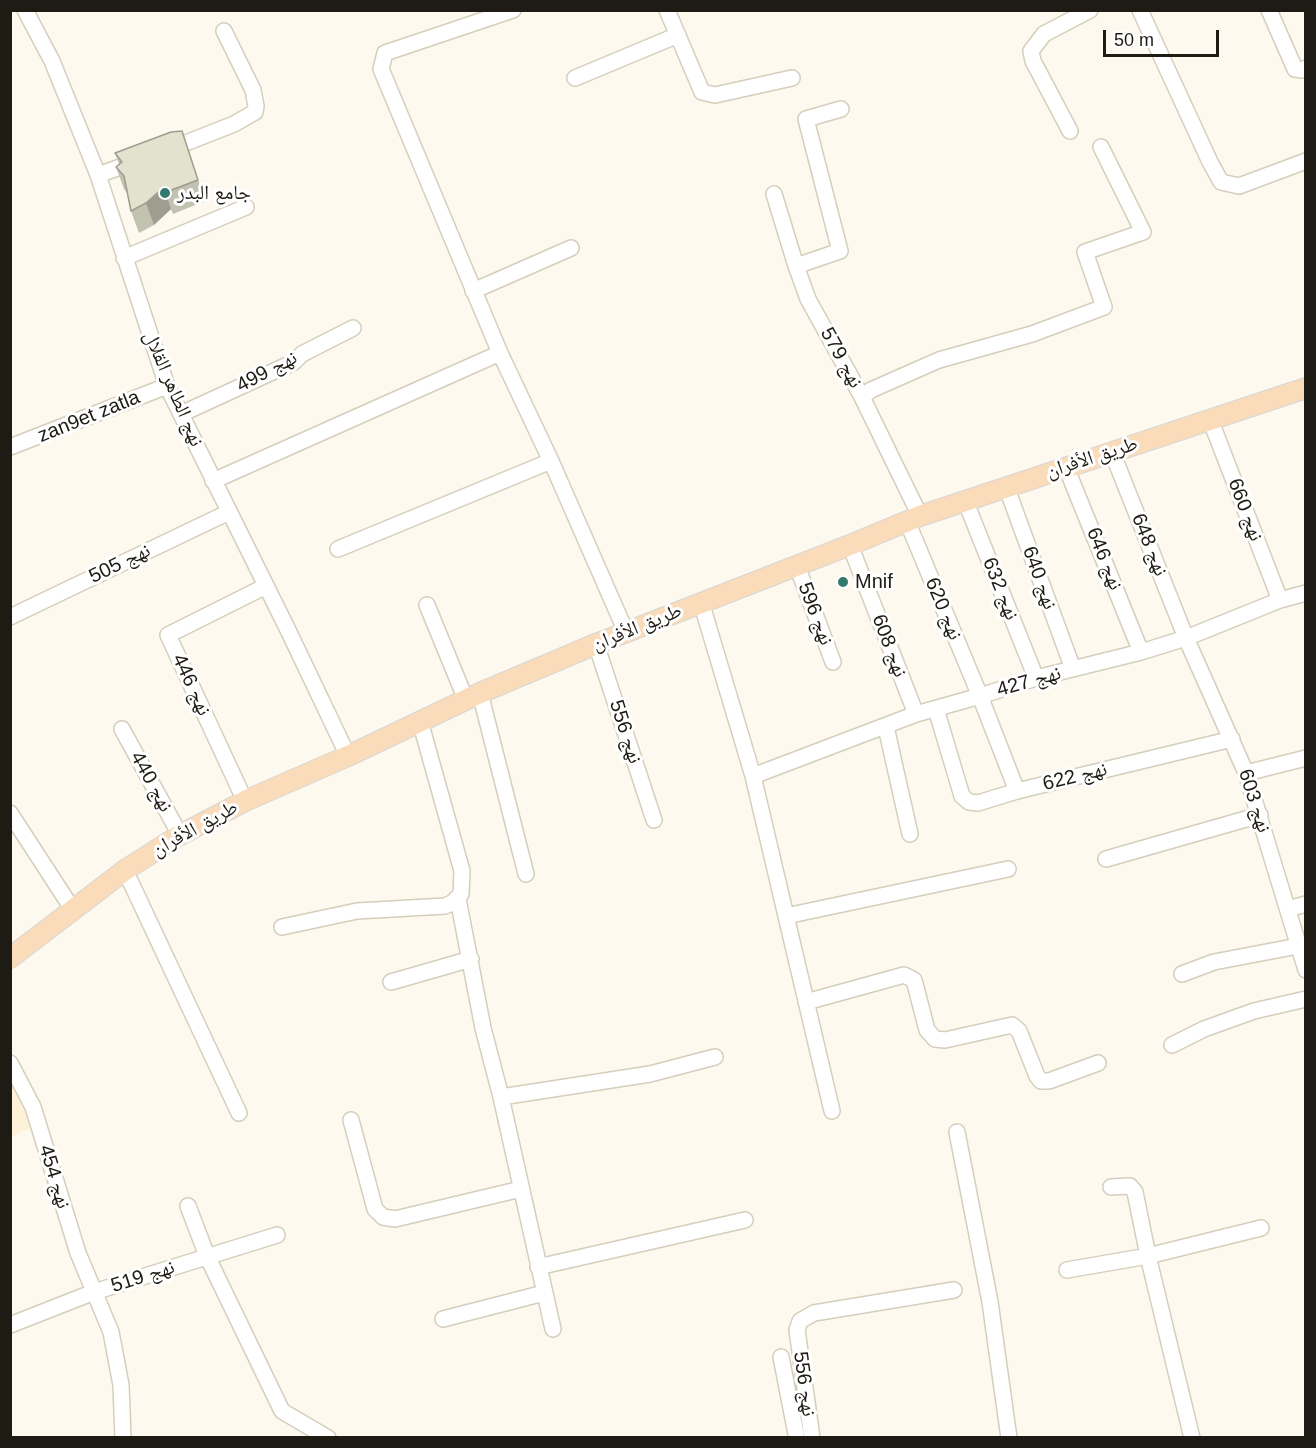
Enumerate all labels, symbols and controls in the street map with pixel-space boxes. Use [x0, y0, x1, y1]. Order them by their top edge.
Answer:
scale bar [1106, 18, 1222, 56]
text: 50 m [1114, 30, 1154, 50]
place label: جامع البدر [177, 181, 251, 205]
marker: جامع البدر [158, 186, 172, 200]
street label: نهج 579 [815, 324, 867, 392]
street label: نهج الطاهر القلال [138, 328, 208, 450]
street label: نهج 499 [233, 346, 301, 398]
street label: zan9et zatla [35, 386, 143, 448]
street label: طريق الأفران [1043, 432, 1141, 484]
street label: نهج 660 [1222, 475, 1268, 545]
street label: نهج 648 [1126, 510, 1172, 580]
street label: نهج 646 [1081, 524, 1127, 594]
street label: نهج 505 [85, 539, 155, 589]
street label: نهج 640 [1017, 543, 1061, 613]
street label: نهج 632 [977, 554, 1023, 624]
place label: Mnif [855, 570, 893, 594]
street label: نهج 620 [919, 574, 967, 644]
marker: Mnif [836, 575, 850, 589]
street label: نهج 596 [792, 579, 838, 649]
street label: طريق الأفران [589, 599, 685, 657]
street label: نهج 608 [866, 611, 912, 681]
street label: نهج 446 [166, 650, 216, 720]
street label: نهج 427 [994, 661, 1064, 703]
street label: نهج 556 [603, 697, 647, 767]
street label: نهج 440 [125, 748, 177, 816]
street label: نهج 622 [1040, 757, 1110, 797]
street label: نهج 603 [1232, 766, 1276, 836]
street label: طريق الأفران [148, 796, 242, 862]
street label: نهج 454 [33, 1142, 75, 1212]
street label: نهج 519 [108, 1255, 178, 1299]
street label: نهج 556 [788, 1350, 820, 1418]

